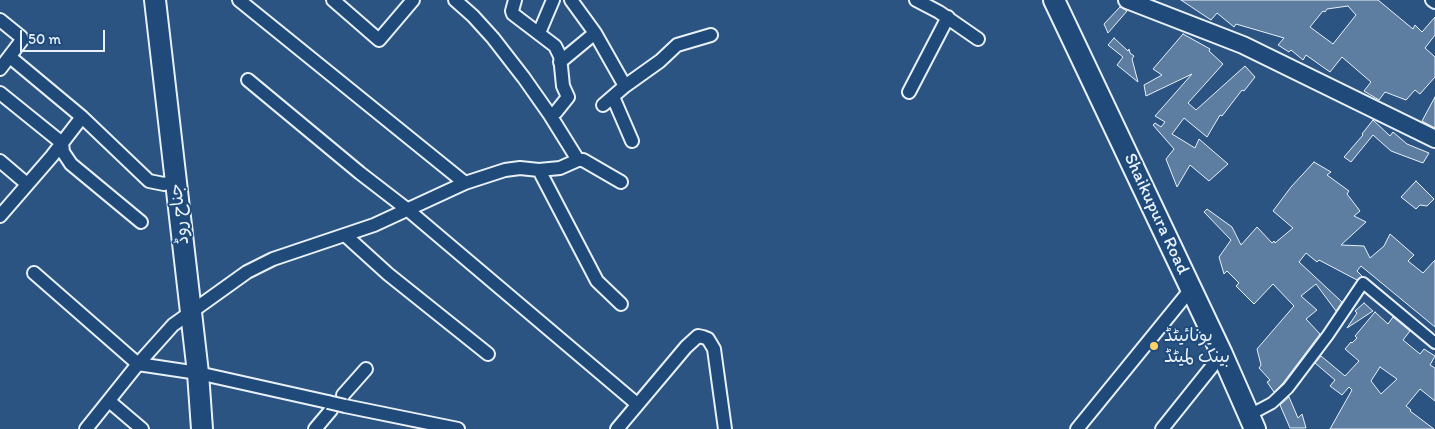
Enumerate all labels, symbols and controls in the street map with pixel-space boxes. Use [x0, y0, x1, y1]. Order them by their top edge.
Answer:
scale bar [22, 20, 108, 52]
text: 50 m [28, 30, 61, 48]
street label: Shaikupura Road [1118, 150, 1194, 278]
street label: جناح روڈ [166, 182, 194, 246]
place label: یونائیٹڈ بینک لمیٹڈ [1164, 325, 1230, 368]
marker: یونائیٹڈ بینک لمیٹڈ [1148, 340, 1160, 352]

